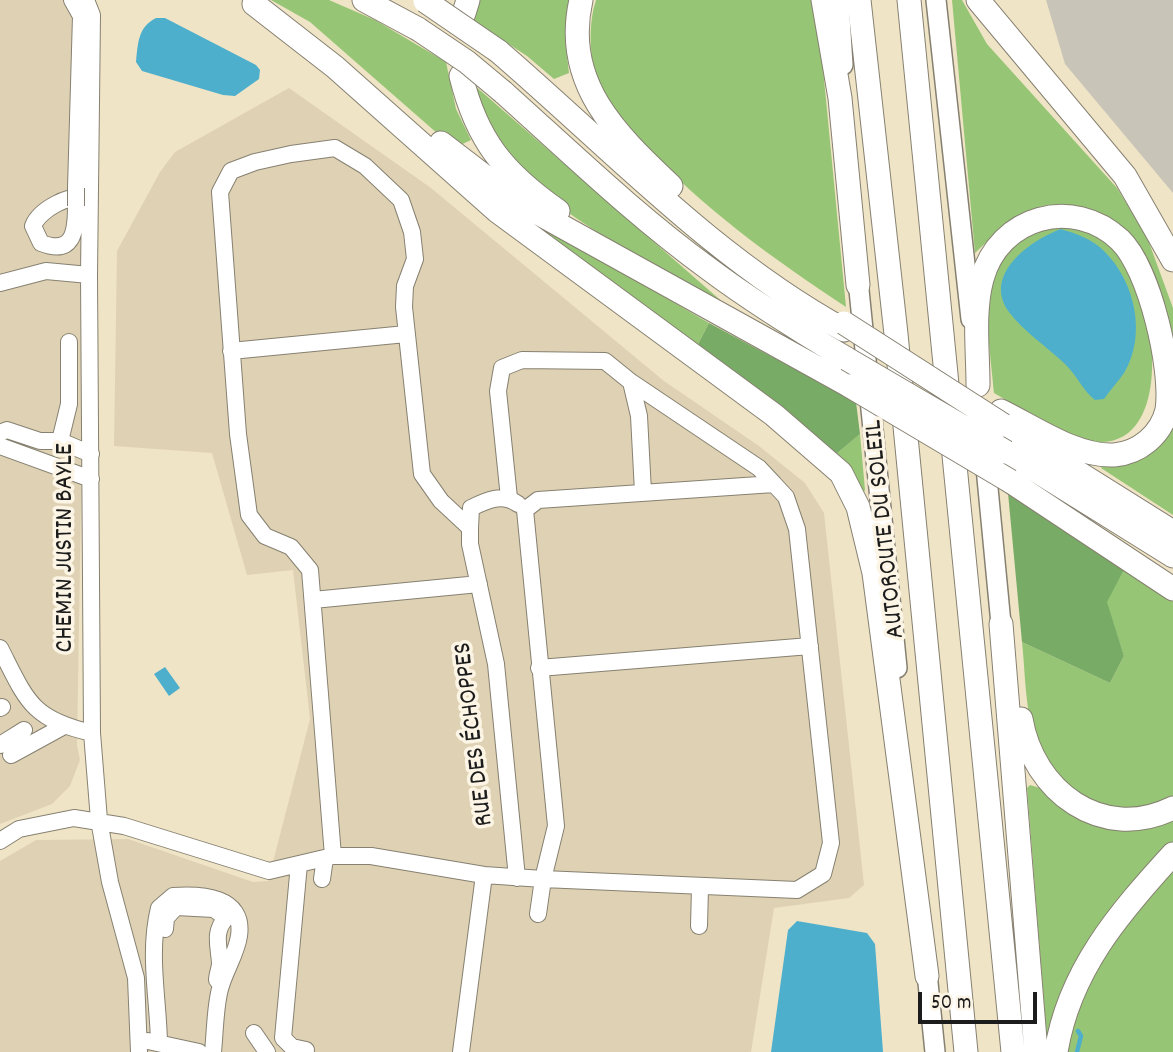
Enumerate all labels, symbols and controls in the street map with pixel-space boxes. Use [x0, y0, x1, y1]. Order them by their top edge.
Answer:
street label: AUTOROUTE DU SOLEIL [860, 418, 914, 640]
street label: CHEMIN JUSTIN BAYLE [51, 443, 83, 653]
street label: RUE DES ÉCHOPPES [449, 640, 503, 828]
scale bar [921, 978, 1040, 1022]
text: 50 m [931, 989, 971, 1019]

